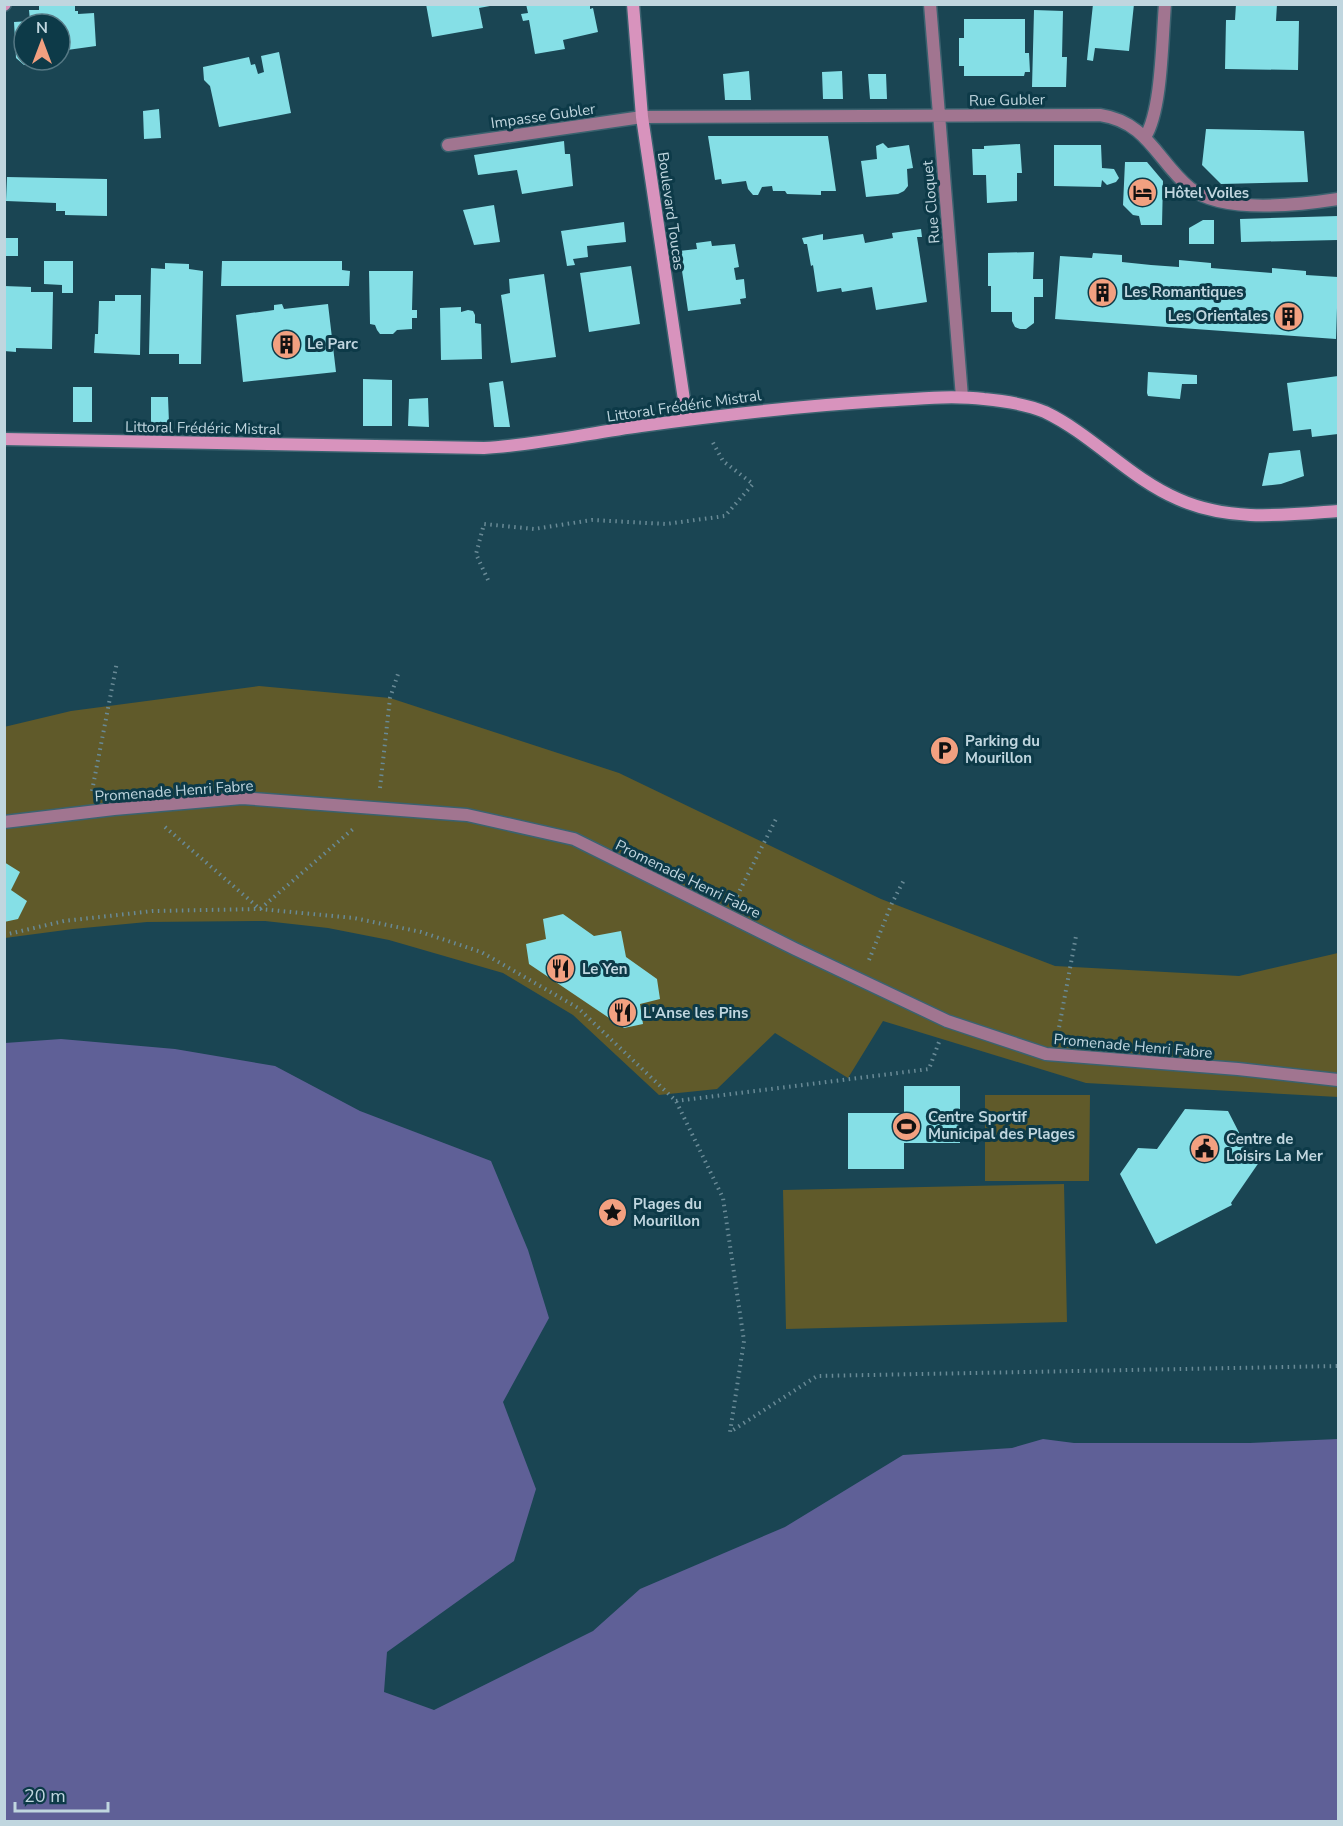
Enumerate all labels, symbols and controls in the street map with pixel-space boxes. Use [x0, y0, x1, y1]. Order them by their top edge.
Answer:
north arrow [12, 12, 72, 72]
text: N [36, 17, 48, 39]
street label: Rue Gubler [969, 89, 1046, 111]
street label: Impasse Gubler [489, 99, 597, 133]
street label: Boulevard Toucas [653, 151, 689, 271]
street label: Rue Cloquet [917, 159, 945, 244]
hotel icon: Hôtel Voiles [1127, 177, 1159, 209]
place label: Hôtel Voiles [1164, 183, 1249, 203]
building icon: Les Romantiques [1087, 276, 1119, 308]
place label: Les Romantiques [1124, 282, 1243, 302]
building icon: Les Orientales [1273, 300, 1305, 332]
place label: Les Orientales [1168, 306, 1268, 326]
building icon: Le Parc [270, 328, 302, 360]
place label: Le Parc [307, 334, 358, 354]
street label: Littoral Frédéric Mistral [605, 385, 763, 427]
street label: Littoral Frédéric Mistral [125, 417, 282, 439]
place label: Parking du Mourillon [965, 731, 1040, 768]
parking icon: Parking du Mourillon [928, 734, 960, 766]
street label: Promenade Henri Fabre [94, 775, 254, 807]
street label: Promenade Henri Fabre [612, 835, 764, 923]
restaurant icon: Le Yen [545, 953, 577, 985]
place label: Le Yen [582, 959, 627, 979]
restaurant icon: L'Anse les Pins [606, 997, 638, 1029]
place label: L'Anse les Pins [643, 1003, 748, 1023]
street label: Promenade Henri Fabre [1053, 1029, 1213, 1063]
place label: Centre Sportif Municipal des Plages [928, 1107, 1075, 1144]
sports icon: Centre Sportif Municipal des Plages [891, 1110, 923, 1142]
place label: Centre de Loisirs La Mer [1226, 1129, 1323, 1166]
public building icon: Centre de Loisirs La Mer [1189, 1132, 1221, 1164]
place label: Plages du Mourillon [633, 1194, 702, 1231]
place icon: Plages du Mourillon [596, 1197, 628, 1229]
scale bar [15, 1775, 108, 1813]
text: 20 m [24, 1784, 66, 1808]

